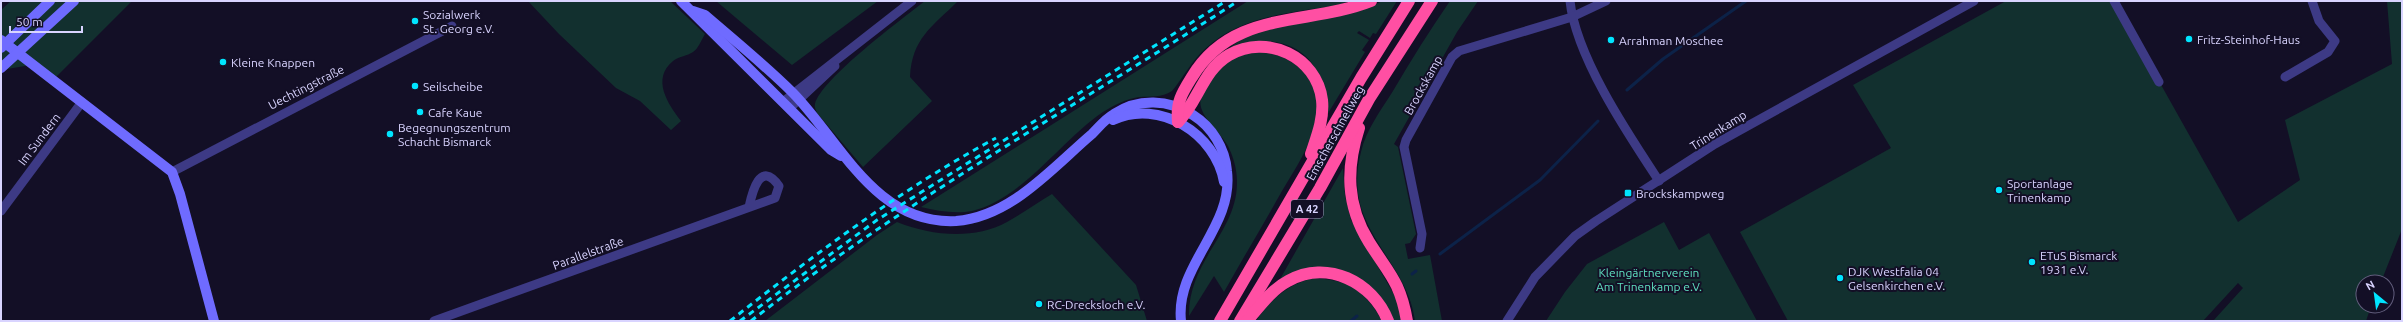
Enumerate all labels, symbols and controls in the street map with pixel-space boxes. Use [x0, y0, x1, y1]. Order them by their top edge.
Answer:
scale bar [10, 8, 82, 34]
place label: Sozialwerk St. Georg e.V. [423, 8, 494, 35]
text: 50 m [16, 15, 43, 28]
marker: Sozialwerk St. Georg e.V. [410, 16, 420, 26]
place label: Fritz-Steinhof-Haus [2197, 33, 2300, 46]
place label: Arrahman Moschee [1619, 34, 1723, 47]
marker: Fritz-Steinhof-Haus [2184, 34, 2194, 44]
marker: Arrahman Moschee [1606, 35, 1616, 45]
street label: Brockskamp [1401, 53, 1445, 117]
place label: Kleine Knappen [231, 56, 315, 69]
marker: Kleine Knappen [218, 57, 228, 67]
street label: Uechtingstraße [266, 62, 346, 112]
place label: Seilscheibe [423, 80, 483, 93]
marker: Seilscheibe [410, 81, 420, 91]
street label: Emscherschnellweg [1304, 83, 1366, 183]
place label: Cafe Kaue [428, 106, 482, 119]
marker: Cafe Kaue [415, 107, 425, 117]
street label: Trinenkamp [1688, 108, 1748, 152]
street label: Im Sundern [15, 111, 63, 167]
place label: Begegnungszentrum Schacht Bismarck [398, 121, 511, 148]
marker: Begegnungszentrum Schacht Bismarck [385, 129, 395, 139]
place label: Sportanlage Trinenkamp [2007, 177, 2072, 204]
marker: Sportanlage Trinenkamp [1994, 185, 2004, 195]
place label: Brockskampweg [1636, 187, 1724, 200]
marker: Brockskampweg [1623, 188, 1633, 198]
road number: A 42 [1291, 200, 1323, 218]
street label: Parallelstraße [551, 234, 625, 272]
place label: ETuS Bismarck 1931 e.V. [2040, 249, 2117, 276]
marker: ETuS Bismarck 1931 e.V. [2027, 257, 2037, 267]
place label: DJK Westfalia 04 Gelsenkirchen e.V. [1848, 265, 1945, 292]
park label: Kleingärtnerverein Am Trinenkamp e.V. [1596, 266, 1702, 293]
marker: DJK Westfalia 04 Gelsenkirchen e.V. [1835, 273, 1845, 283]
north arrow [2355, 274, 2395, 314]
text: N [2364, 278, 2377, 292]
place label: RC-Drecksloch e.V. [1047, 298, 1145, 311]
marker: RC-Drecksloch e.V. [1034, 299, 1044, 309]

